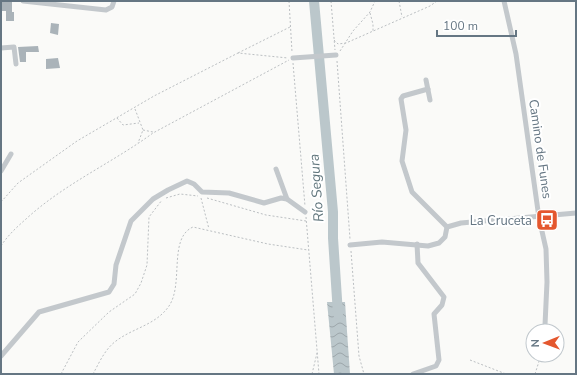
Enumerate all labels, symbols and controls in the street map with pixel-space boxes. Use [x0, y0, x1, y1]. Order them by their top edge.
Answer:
scale bar [437, 12, 516, 38]
text: 100 m [443, 18, 478, 34]
street label: Camino de Funes [524, 98, 556, 200]
water label: Río Segura [305, 153, 328, 223]
bus stop icon: La Cruceta [534, 207, 560, 233]
place label: La Cruceta [470, 212, 532, 230]
north arrow [525, 323, 565, 363]
text: N [528, 339, 543, 347]

